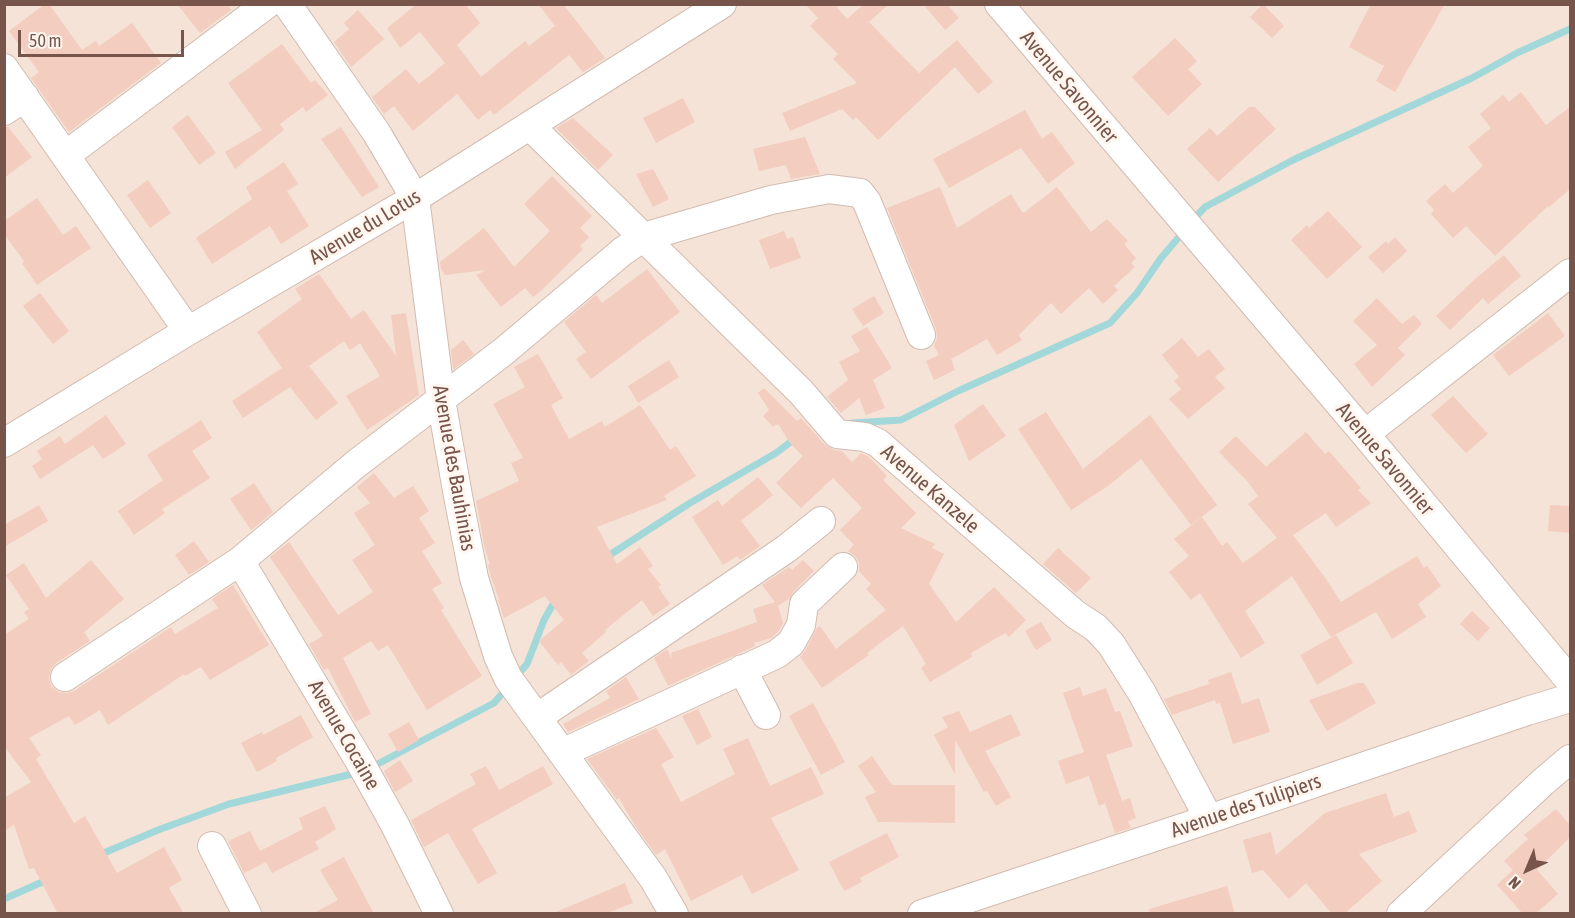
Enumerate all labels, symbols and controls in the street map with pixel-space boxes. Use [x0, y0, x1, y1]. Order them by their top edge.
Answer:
scale bar [21, 18, 188, 56]
street label: Avenue Savonnier [1015, 26, 1123, 148]
text: 50 m [29, 30, 61, 51]
street label: Avenue du Lotus [305, 184, 425, 270]
street label: Avenue des Bauhinias [427, 383, 481, 553]
street label: Avenue Savonnier [1331, 398, 1439, 520]
street label: Avenue Kanzele [875, 439, 985, 539]
street label: Avenue Cocaine [302, 676, 386, 794]
street label: Avenue des Tulipiers [1167, 768, 1325, 844]
north arrow [1497, 840, 1557, 900]
text: N [1505, 873, 1524, 893]

